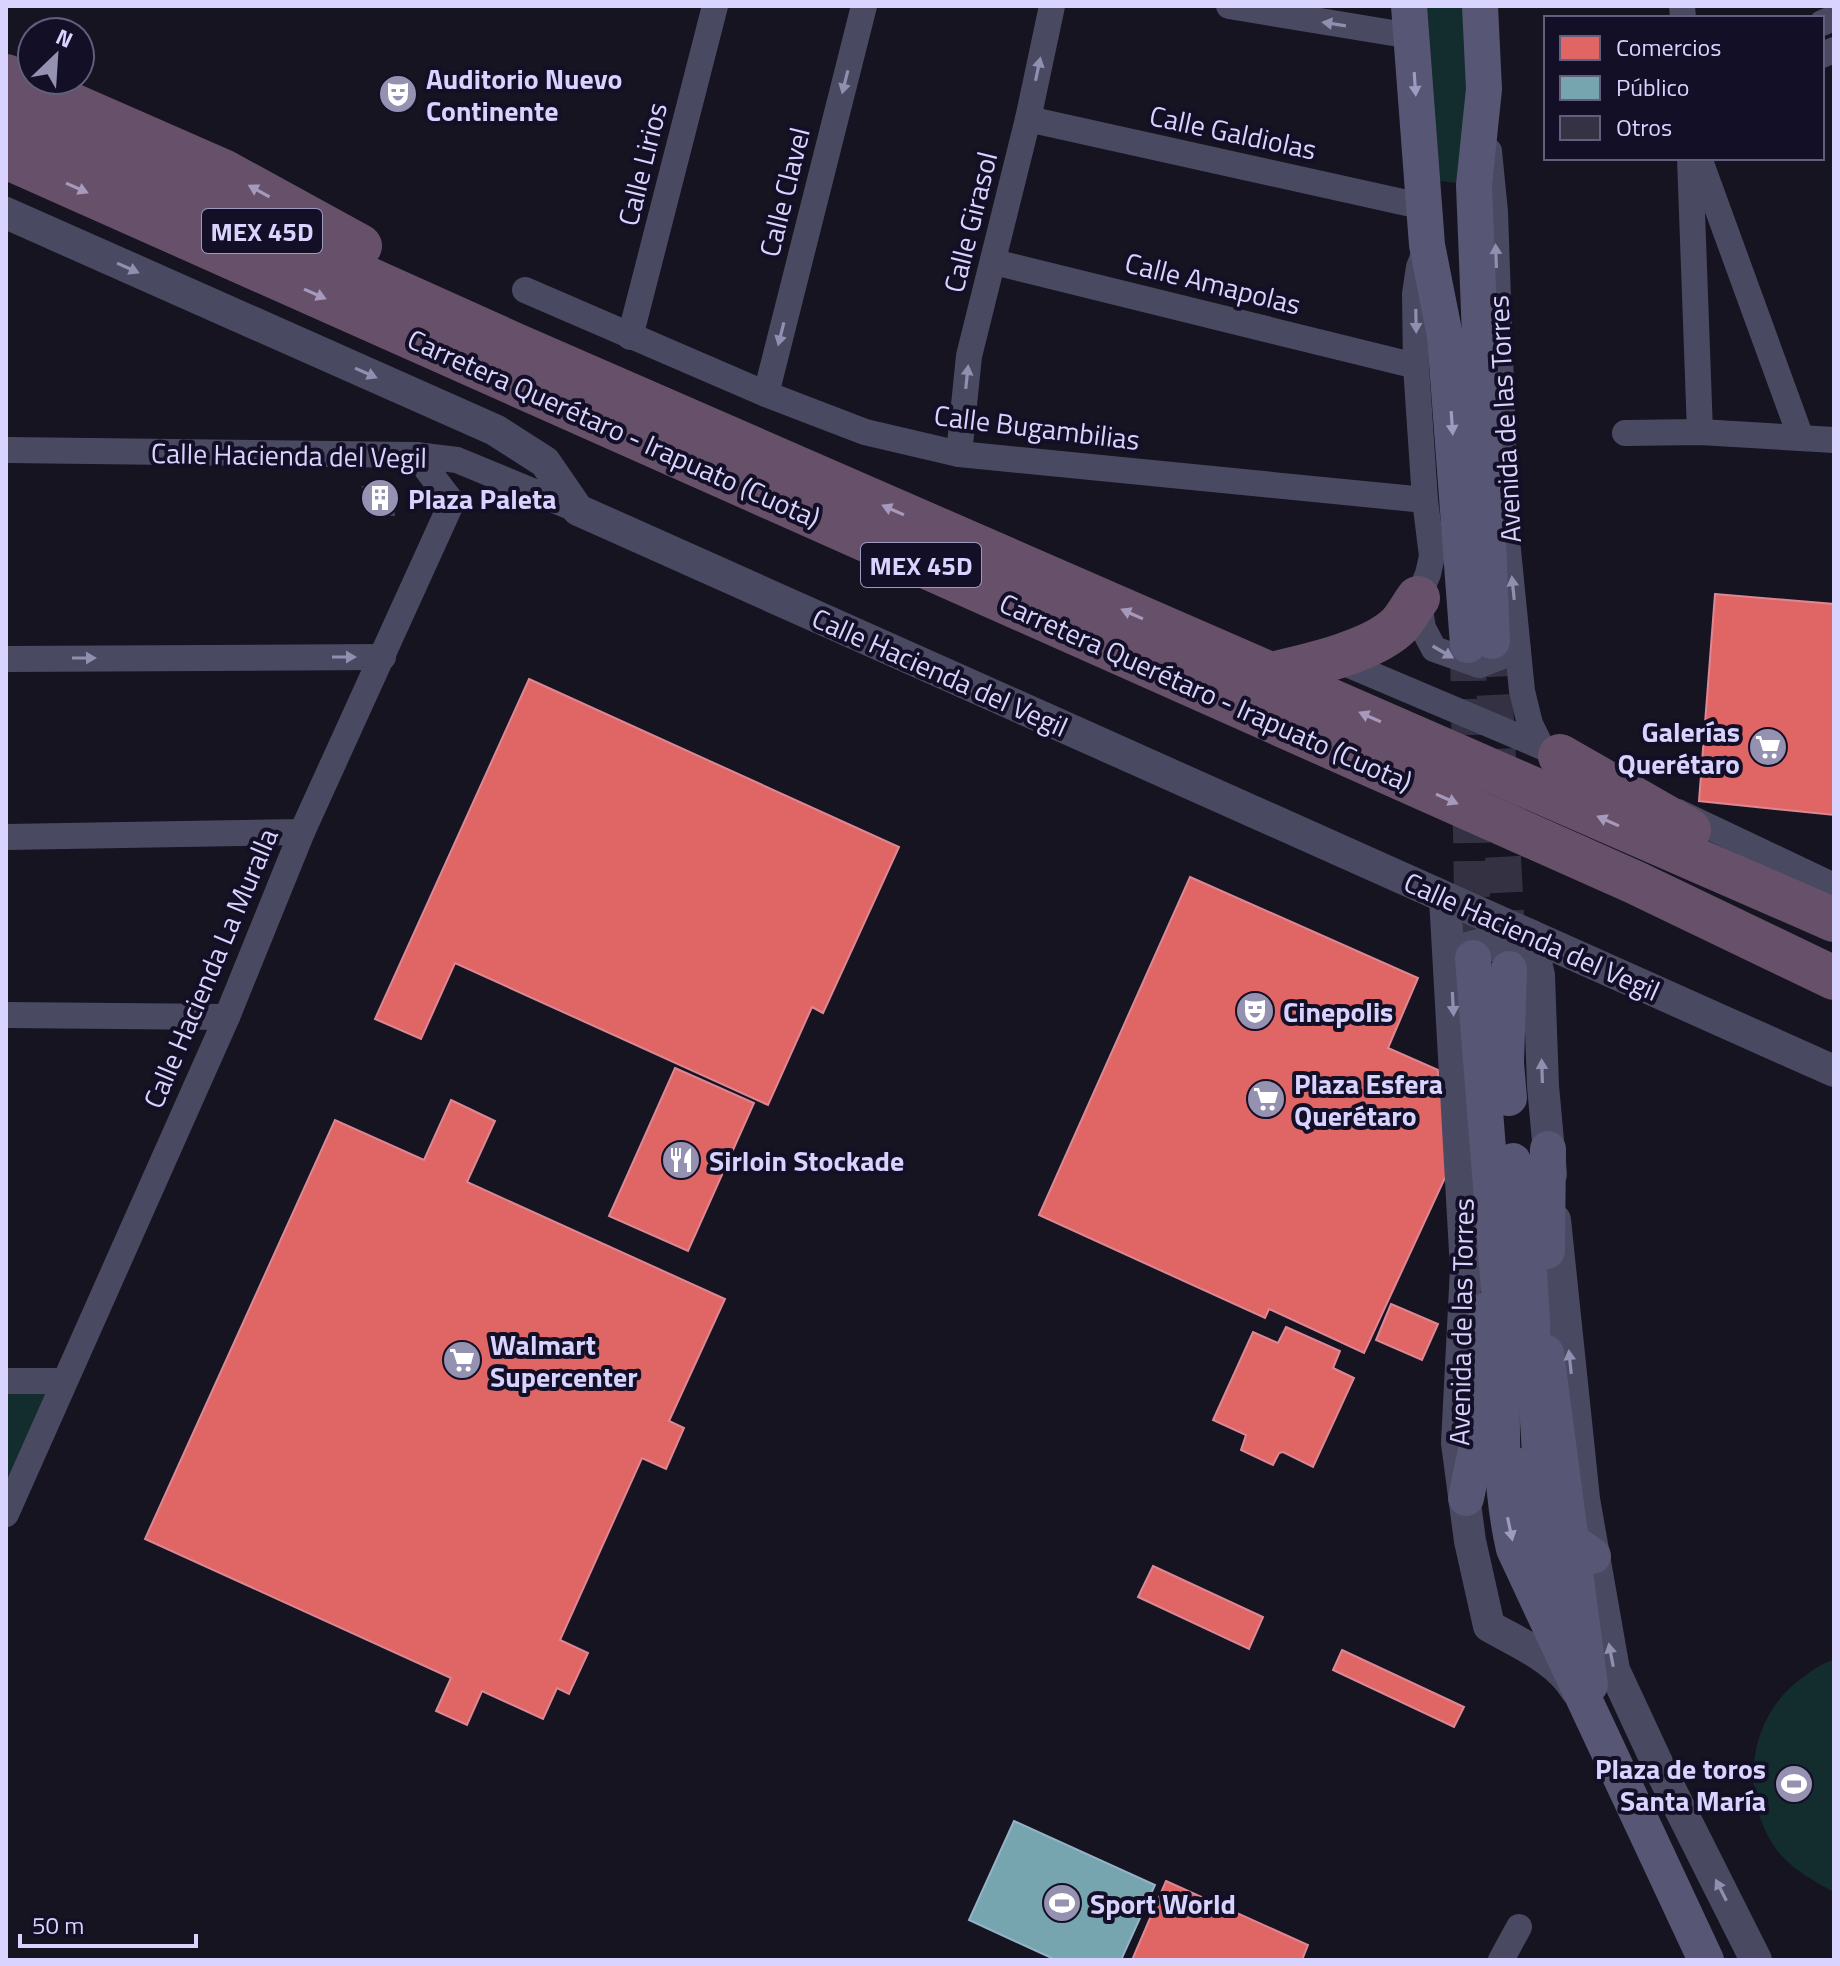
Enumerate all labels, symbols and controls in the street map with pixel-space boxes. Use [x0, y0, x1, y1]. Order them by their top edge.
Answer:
north arrow [16, 16, 96, 96]
legend [1544, 16, 1824, 160]
one-way arrow [1321, 17, 1346, 30]
text: N [50, 19, 79, 57]
text: Comercios [1616, 29, 1721, 65]
one-way arrow [1032, 56, 1045, 81]
place label: Auditorio Nuevo Continente [426, 57, 622, 132]
one-way arrow [839, 69, 851, 94]
text: Público [1616, 69, 1689, 105]
one-way arrow [1409, 72, 1422, 97]
theatre icon: Auditorio Nuevo Continente [377, 73, 419, 115]
street label: Calle Galdiolas [1146, 93, 1320, 171]
street label: Calle Lirios [606, 98, 678, 230]
text: Otros [1616, 109, 1672, 145]
street label: Calle Clavel [747, 123, 821, 261]
street label: Calle Girasol [932, 147, 1008, 297]
one-way arrow [65, 182, 89, 195]
one-way arrow [247, 184, 270, 197]
road number: MEX 45D [202, 209, 322, 253]
street label: Calle Amapolas [1121, 240, 1305, 326]
one-way arrow [1490, 243, 1503, 268]
one-way arrow [117, 261, 140, 274]
one-way arrow [303, 288, 326, 301]
street label: Avenida de las Torres [1476, 294, 1532, 544]
one-way arrow [1410, 309, 1422, 334]
street label: Carretera Querétaro - Irapuato (Cuota) [401, 317, 827, 539]
one-way arrow [775, 321, 787, 346]
one-way arrow [960, 364, 973, 389]
one-way arrow [354, 367, 378, 380]
street label: Calle Bugambilias [932, 393, 1142, 461]
one-way arrow [1446, 411, 1459, 436]
street label: Calle Hacienda del Vegil [151, 431, 427, 479]
building icon: Plaza Paleta [359, 477, 401, 519]
place label: Plaza Paleta [408, 477, 557, 520]
one-way arrow [882, 503, 905, 516]
road number: MEX 45D [861, 543, 981, 587]
one-way arrow [1507, 575, 1520, 600]
street label: Carretera Querétaro - Irapuato (Cuota) [993, 581, 1419, 803]
street label: Calle Hacienda del Vegil [805, 596, 1075, 748]
one-way arrow [1120, 607, 1144, 620]
one-way arrow [1432, 644, 1455, 659]
one-way arrow [332, 651, 357, 663]
one-way arrow [72, 652, 97, 664]
place label: Galerías Querétaro [1617, 710, 1740, 785]
one-way arrow [1358, 711, 1382, 724]
supermarket icon: Galerías Querétaro [1747, 726, 1789, 768]
one-way arrow [1435, 792, 1459, 806]
one-way arrow [1597, 815, 1620, 828]
street label: Calle Hacienda La Muralla [131, 821, 289, 1115]
street label: Calle Hacienda del Vegil [1397, 860, 1667, 1012]
theatre icon: Cinepolis [1234, 990, 1276, 1032]
place label: Cinepolis [1283, 990, 1393, 1033]
one-way arrow [1447, 992, 1460, 1017]
one-way arrow [1536, 1058, 1549, 1083]
place label: Plaza Esfera Querétaro [1294, 1062, 1443, 1137]
supermarket icon: Plaza Esfera Querétaro [1245, 1078, 1287, 1120]
restaurant icon: Sirloin Stockade [660, 1139, 702, 1181]
place label: Sirloin Stockade [709, 1139, 904, 1182]
street label: Avenida de las Torres [1437, 1198, 1485, 1446]
place label: Walmart Supercenter [490, 1323, 638, 1398]
supermarket icon: Walmart Supercenter [441, 1339, 483, 1381]
one-way arrow [1564, 1349, 1577, 1374]
one-way arrow [1504, 1517, 1517, 1542]
one-way arrow [1604, 1643, 1617, 1668]
place label: Plaza de toros Santa María [1595, 1747, 1766, 1822]
sports icon: Plaza de toros Santa María [1773, 1763, 1815, 1805]
one-way arrow [1714, 1879, 1728, 1902]
sports icon: Sport World [1041, 1882, 1083, 1924]
place label: Sport World [1090, 1882, 1236, 1925]
scale bar [20, 1898, 196, 1948]
text: 50 m [32, 1907, 84, 1943]

